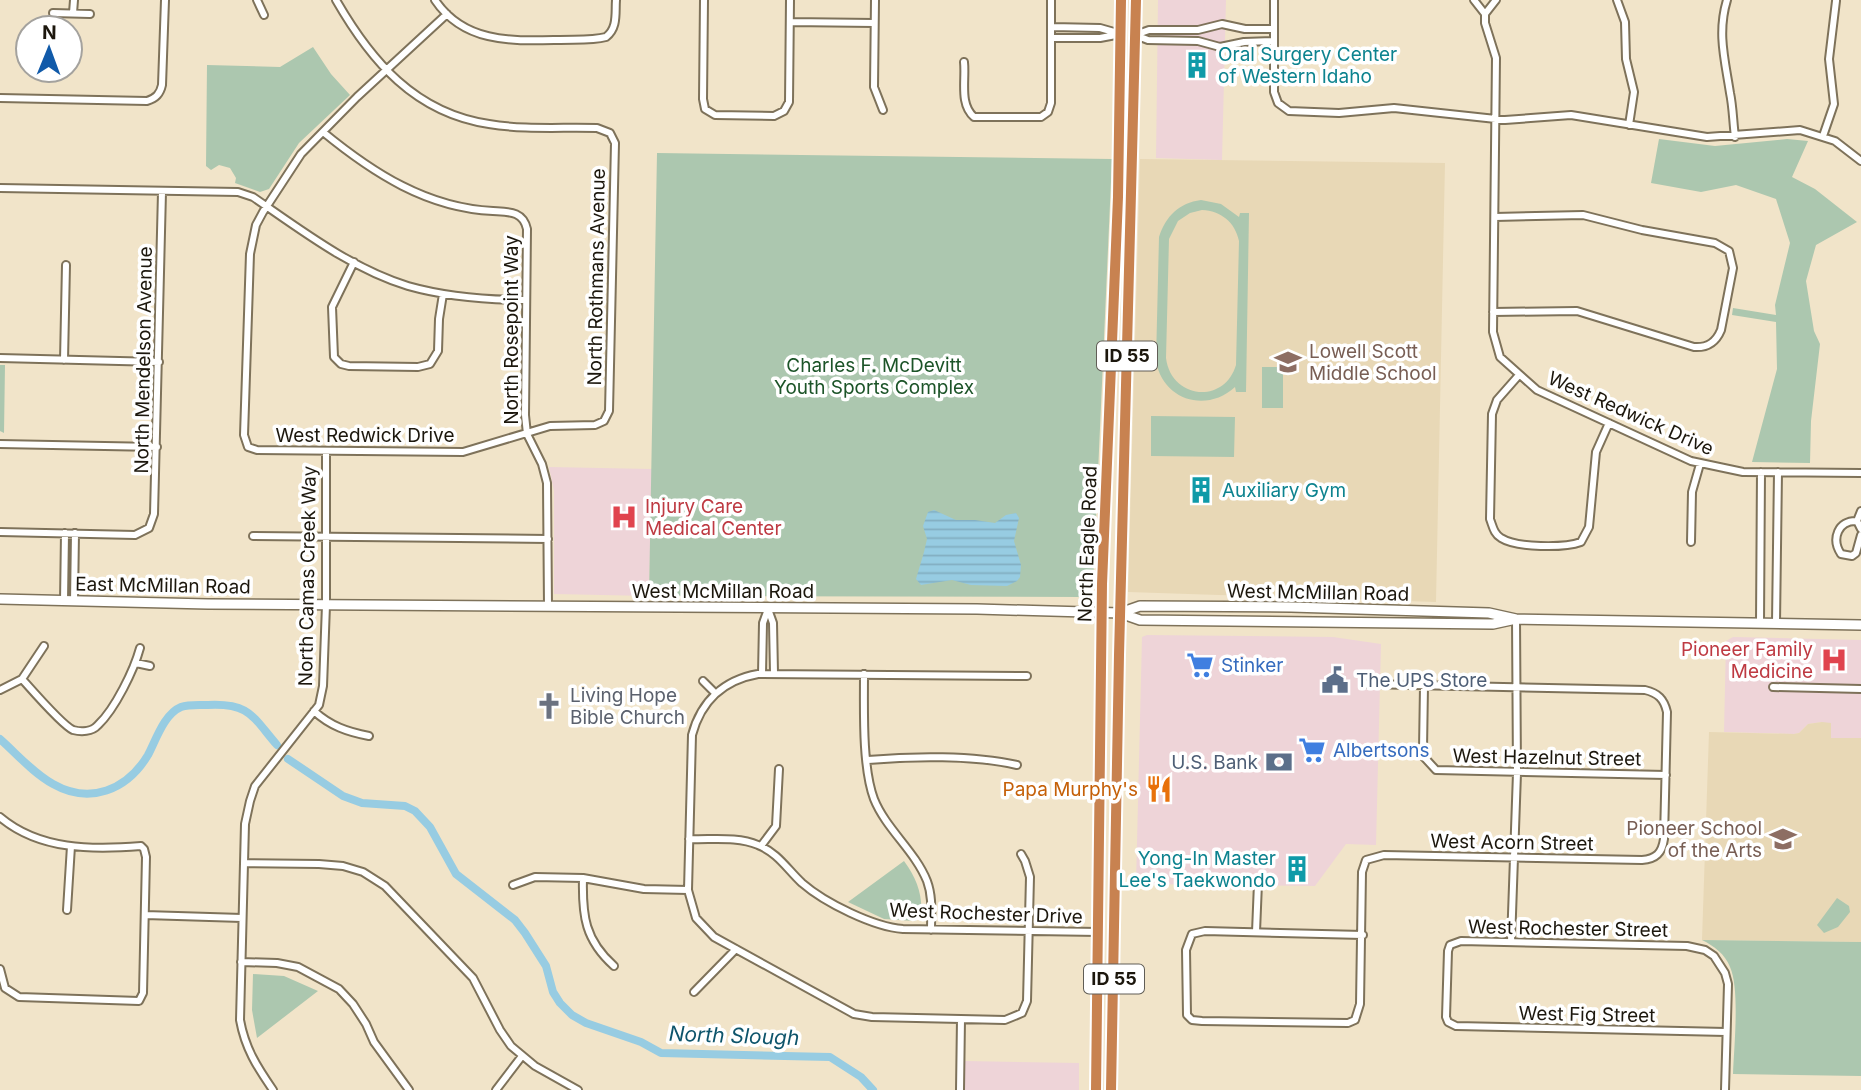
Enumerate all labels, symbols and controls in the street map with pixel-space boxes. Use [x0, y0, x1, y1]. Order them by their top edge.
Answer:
north arrow [14, 14, 84, 84]
text: N [42, 21, 57, 44]
place label: Oral Surgery Center of Western Idaho [1218, 43, 1397, 88]
building icon: Oral Surgery Center of Western Idaho [1182, 50, 1212, 80]
street label: North Rothmans Avenue [583, 168, 610, 386]
street label: North Rosepoint Way [500, 235, 523, 425]
street label: North Mendelson Avenue [130, 246, 157, 474]
place label: Lowell Scott Middle School [1309, 340, 1437, 385]
road number: ID 55 [1097, 342, 1157, 370]
school or university icon: Lowell Scott Middle School [1273, 347, 1303, 377]
park label: Charles F. McDevitt Youth Sports Complex [774, 354, 974, 399]
street label: West Redwick Drive [1544, 367, 1717, 460]
street label: West Redwick Drive [275, 424, 455, 447]
street label: North Camas Creek Way [294, 465, 321, 687]
street label: North Eagle Road [1073, 465, 1102, 623]
building icon: Auxiliary Gym [1186, 475, 1216, 505]
place label: Auxiliary Gym [1222, 479, 1346, 502]
place label: Injury Care Medical Center [645, 495, 782, 540]
hospital icon: Injury Care Medical Center [609, 502, 639, 532]
street label: East McMillan Road [75, 572, 251, 599]
street label: West McMillan Road [1227, 579, 1409, 606]
street label: West McMillan Road [632, 580, 814, 603]
place label: Pioneer Family Medicine [1681, 638, 1813, 683]
hospital icon: Pioneer Family Medicine [1819, 645, 1849, 675]
supermarket icon: Stinker [1185, 650, 1215, 680]
place label: Stinker [1221, 654, 1283, 677]
public building icon: The UPS Store [1320, 665, 1350, 695]
place label: The UPS Store [1356, 669, 1487, 692]
place label: Living Hope Bible Church [570, 684, 685, 729]
church icon: Living Hope Bible Church [534, 691, 564, 721]
supermarket icon: Albertsons [1297, 735, 1327, 765]
place label: Albertsons [1333, 739, 1430, 762]
street label: West Hazelnut Street [1452, 744, 1642, 771]
bank icon: U.S. Bank [1264, 747, 1294, 777]
place label: U.S. Bank [1171, 751, 1259, 774]
restaurant icon: Papa Murphy's [1144, 774, 1174, 804]
place label: Papa Murphy's [1003, 778, 1138, 801]
place label: Pioneer School of the Arts [1626, 817, 1762, 862]
school or university icon: Pioneer School of the Arts [1768, 824, 1798, 854]
street label: West Acorn Street [1430, 830, 1594, 855]
place label: Yong-In Master Lee's Taekwondo [1118, 847, 1276, 892]
building icon: Yong-In Master Lee's Taekwondo [1282, 854, 1312, 884]
street label: West Rochester Drive [889, 899, 1083, 928]
street label: West Rochester Street [1468, 915, 1668, 942]
road number: ID 55 [1084, 964, 1144, 994]
street label: West Fig Street [1518, 1002, 1656, 1027]
water label: North Slough [668, 1021, 800, 1050]

